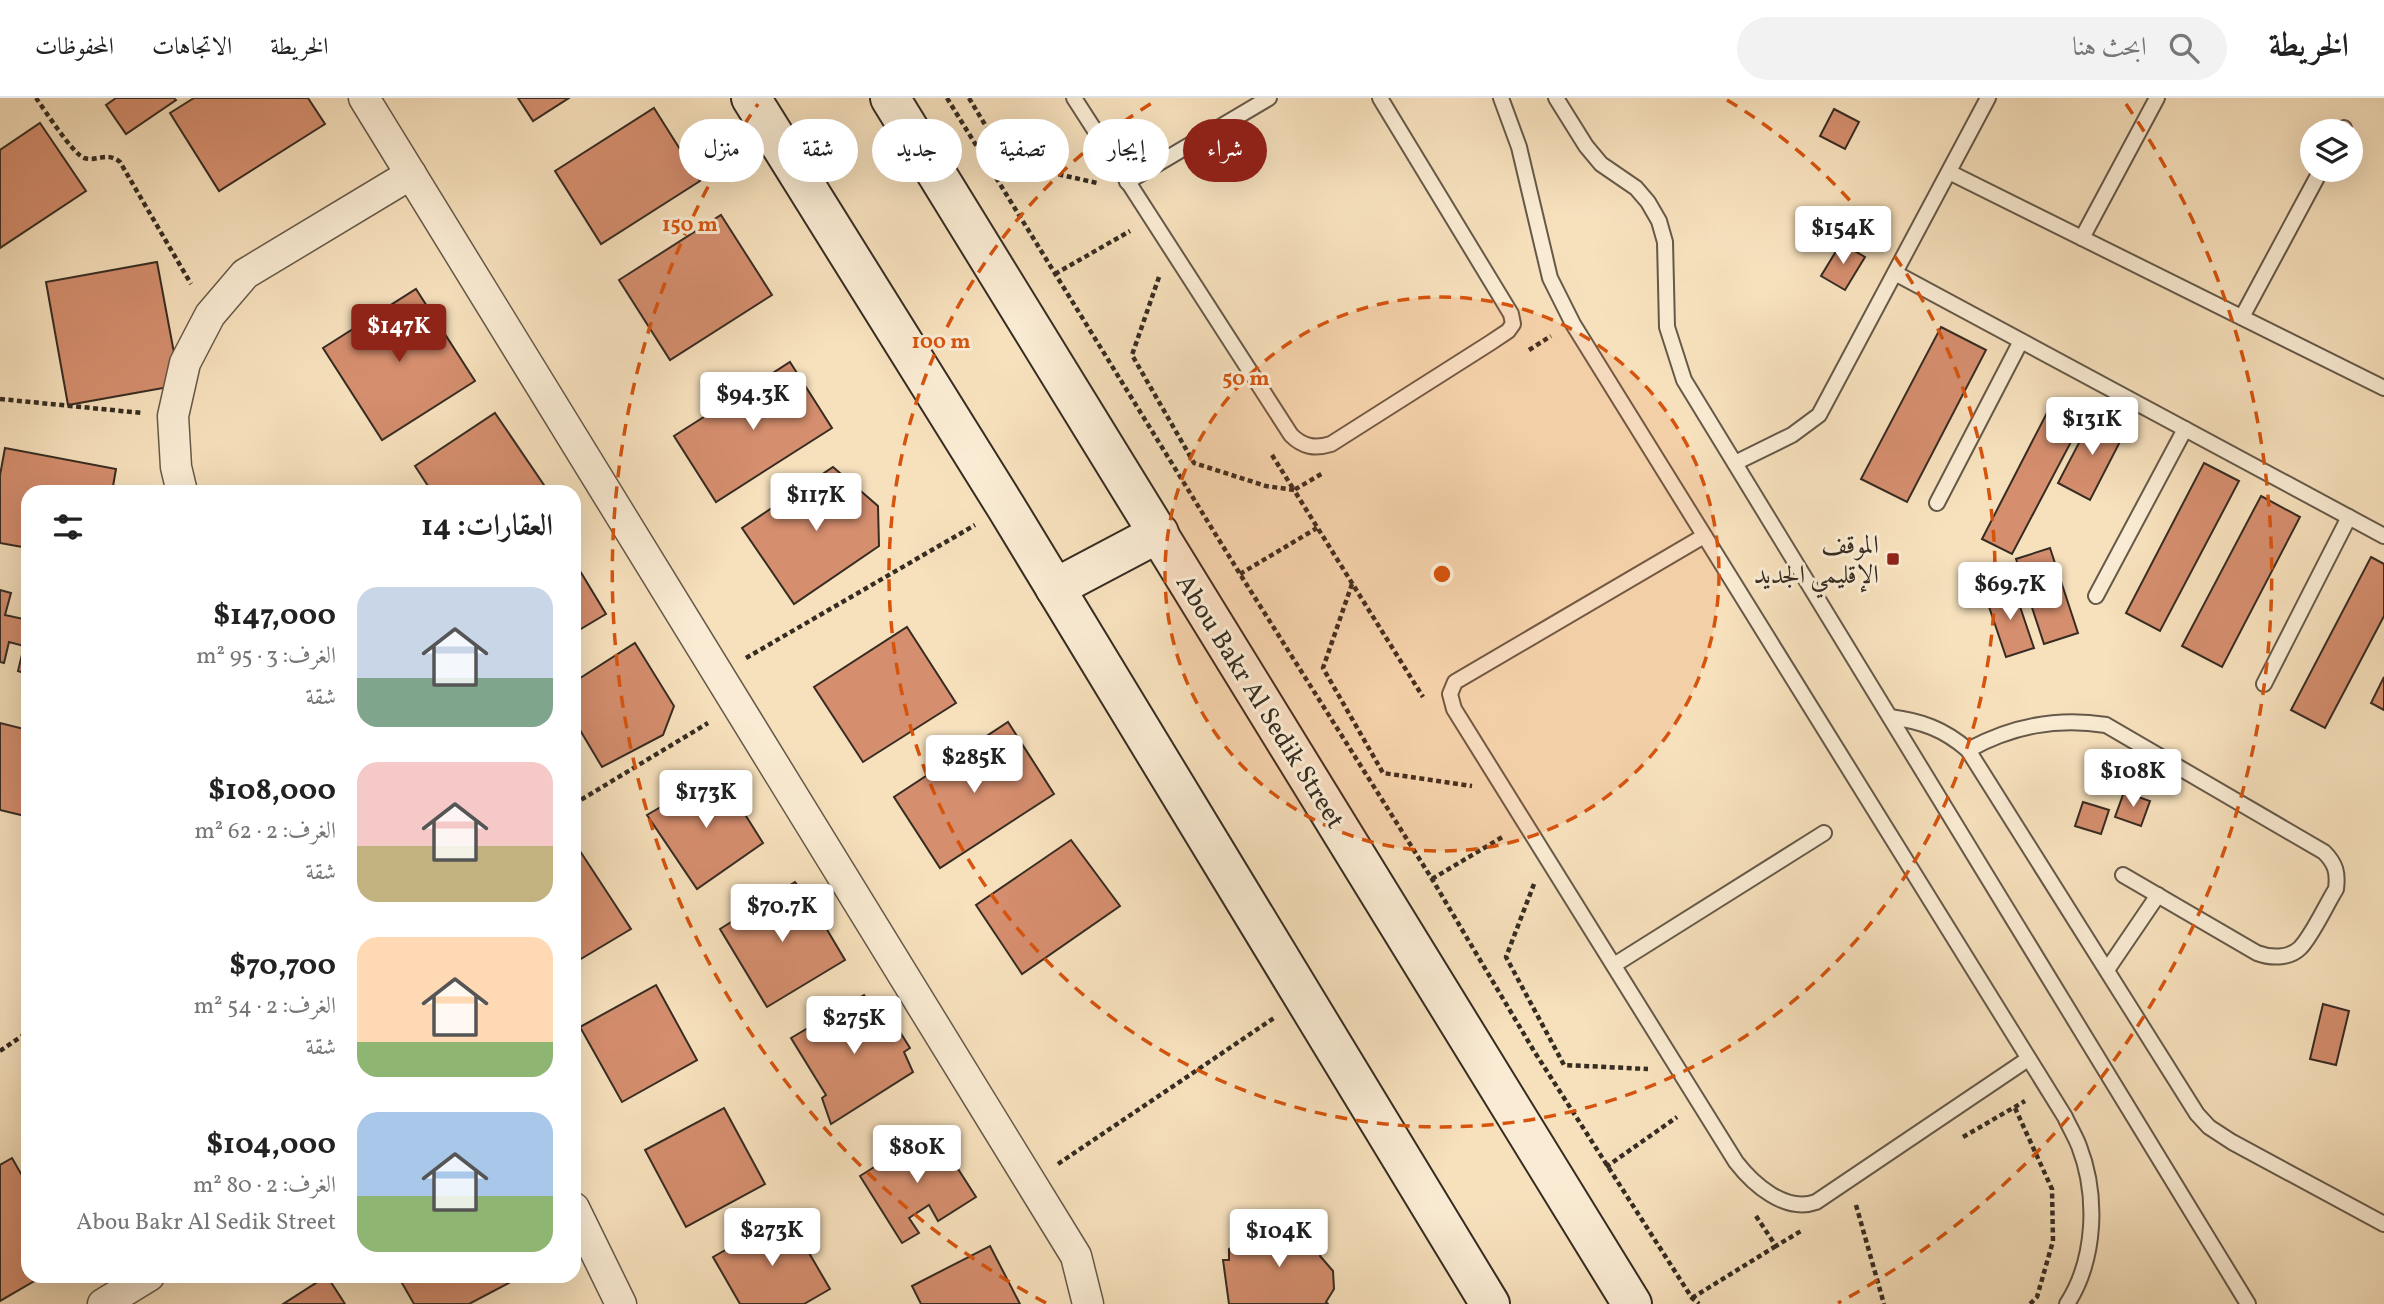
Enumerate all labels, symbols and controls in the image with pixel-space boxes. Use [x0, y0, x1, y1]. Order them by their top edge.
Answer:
search box [1737, 17, 2227, 80]
text: الخريطة [2269, 25, 2349, 71]
icon: search [2165, 29, 2203, 67]
text: ابحث هنا [2072, 30, 2147, 66]
text: المحفوظات [35, 31, 114, 65]
text: الاتجاهات [152, 31, 232, 65]
text: الخريطة [270, 31, 329, 65]
chip: منزل [679, 119, 764, 182]
chip: شقة [778, 119, 858, 182]
chip: جديد [872, 119, 962, 182]
chip: تصفية [976, 119, 1069, 182]
chip: إيجار [1083, 119, 1169, 182]
chip: شراء [1183, 119, 1267, 182]
map controls [2300, 119, 2363, 182]
button: layers [2300, 119, 2363, 182]
pin: $154K [1794, 206, 1892, 266]
text: 150 m [662, 211, 718, 240]
text: $154K [1811, 213, 1875, 245]
pin: $147K [350, 304, 448, 364]
text: $147K [367, 311, 431, 343]
text: 100 m [911, 328, 971, 357]
text: 50 m [1222, 365, 1270, 394]
pin: $94.3K [696, 372, 810, 432]
text: $94.3K [716, 379, 790, 411]
pin: $131K [2043, 398, 2141, 457]
text: $131K [2062, 404, 2122, 436]
pin: $117K [767, 474, 865, 533]
text: $117K [787, 480, 845, 512]
text: العقارات: 14 [421, 506, 553, 548]
icon: filters [49, 508, 87, 546]
place label: الموقف الإقليمي الجديد [1754, 528, 1879, 599]
marker: الموقف الإقليمي الجديد [1885, 551, 1901, 567]
centre of rings [1430, 562, 1454, 586]
pin: $69.7K [1953, 562, 2067, 622]
street label: Abou Bakr Al Sedik Street [1166, 568, 1352, 836]
text: $69.7K [1974, 569, 2046, 601]
text: $147,000 [213, 595, 336, 637]
icon: home [413, 615, 497, 699]
text: الغرف: 3 · 95 m² [196, 641, 336, 673]
text: شقة [306, 682, 336, 714]
pin: $285K [925, 736, 1023, 795]
text: $285K [942, 742, 1006, 774]
pin: $108K [2084, 750, 2182, 809]
text: $108K [2100, 756, 2166, 788]
text: $108,000 [208, 770, 336, 812]
pin: $173K [657, 770, 755, 830]
text: $173K [675, 777, 737, 809]
icon: home [413, 790, 497, 874]
text: الغرف: 2 · 62 m² [194, 816, 336, 848]
text: شقة [306, 857, 336, 889]
pin: $70.7K [725, 884, 839, 944]
text: $70.7K [747, 891, 817, 923]
text: $70,700 [229, 945, 336, 987]
icon: home [413, 965, 497, 1049]
text: الغرف: 2 · 54 m² [194, 991, 336, 1023]
pin: $275K [805, 996, 903, 1056]
text: $275K [822, 1003, 886, 1035]
text: شقة [306, 1032, 336, 1064]
text: $104,000 [206, 1124, 336, 1166]
pin: $80K [876, 1126, 958, 1185]
text: $80K [889, 1132, 945, 1164]
icon: home [413, 1140, 497, 1224]
text: الغرف: 2 · 80 m² [193, 1170, 336, 1202]
text: Abou Bakr Al Sedik Street [76, 1207, 336, 1239]
pin: $273K [723, 1208, 821, 1268]
pin: $104K [1230, 1210, 1328, 1269]
text: $273K [740, 1215, 804, 1247]
text: $104K [1246, 1216, 1312, 1248]

